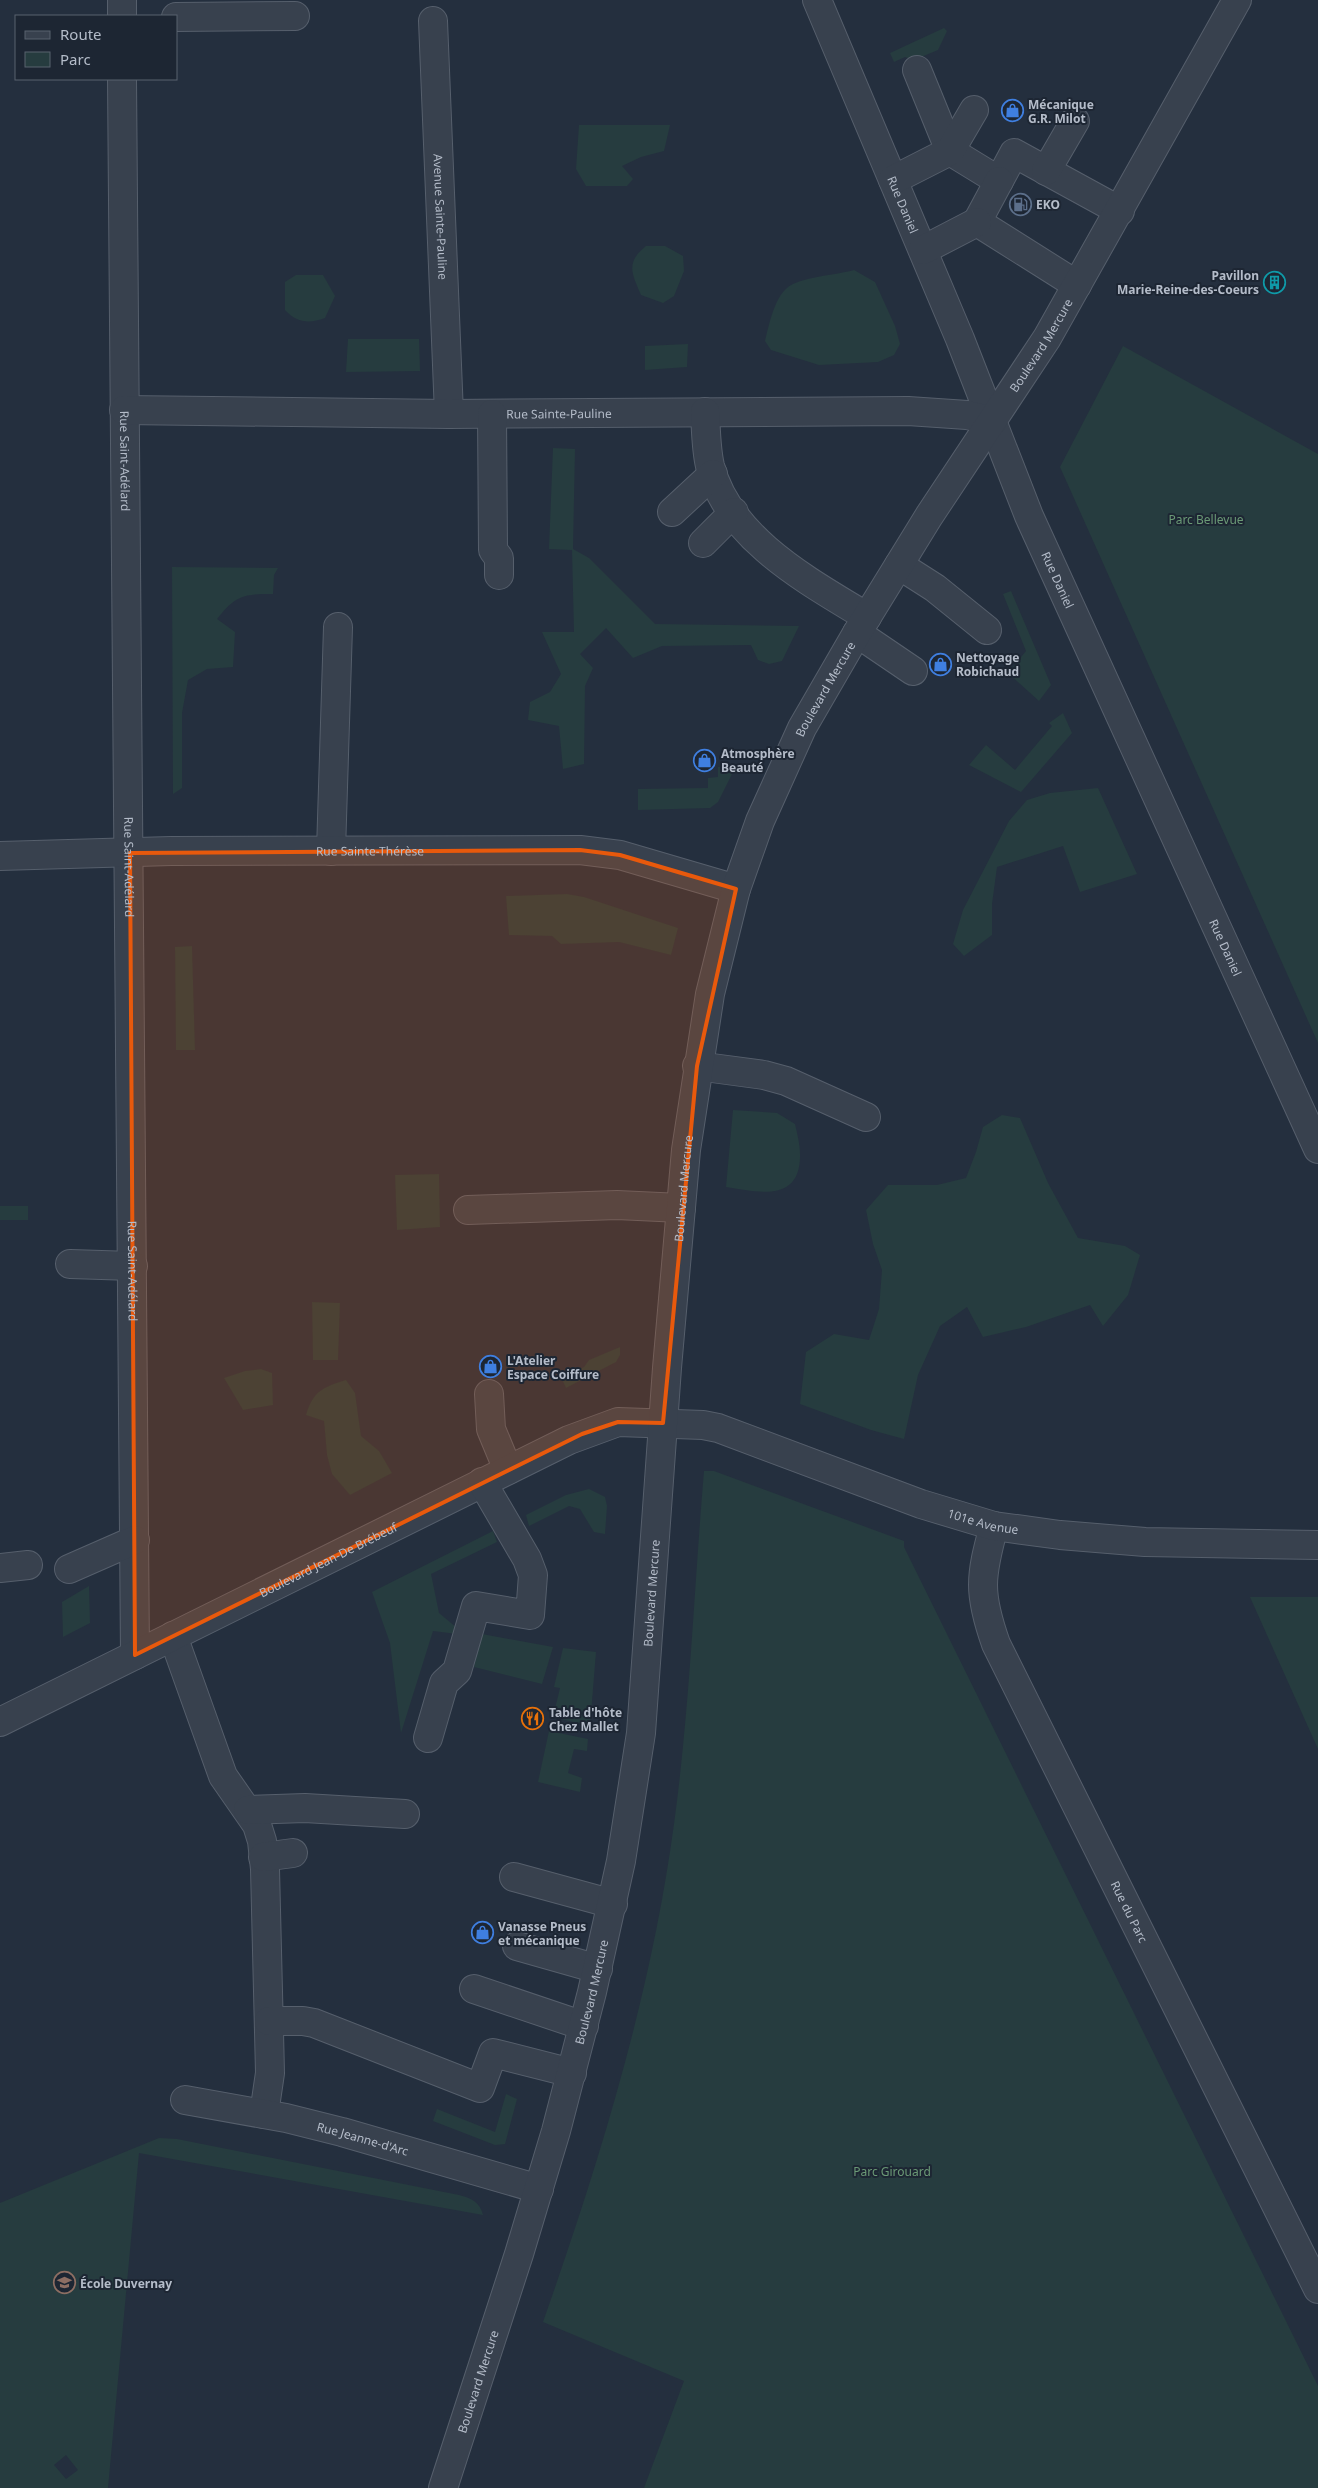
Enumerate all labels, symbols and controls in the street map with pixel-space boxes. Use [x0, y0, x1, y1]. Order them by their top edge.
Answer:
legend [15, 15, 178, 80]
text: Route [60, 24, 102, 44]
text: Parc [60, 49, 91, 69]
place label: Mécanique G.R. Milot [1028, 96, 1094, 127]
shop icon: Mécanique G.R. Milot [1000, 99, 1024, 123]
street label: Avenue Sainte-Pauline [430, 154, 452, 280]
street label: Rue Daniel [884, 173, 923, 236]
fuel station icon: EKO [1008, 192, 1032, 216]
place label: EKO [1036, 196, 1060, 213]
place label: Pavillon Marie-Reine-des-Coeurs [1117, 267, 1259, 298]
building icon: Pavillon Marie-Reine-des-Coeurs [1263, 270, 1287, 294]
street label: Boulevard Mercure [1005, 295, 1076, 395]
street label: Rue Sainte-Pauline [506, 404, 612, 422]
street label: Rue Saint-Adélard [116, 411, 134, 511]
park label: Parc Bellevue [1168, 511, 1244, 528]
street label: Rue Daniel [1038, 549, 1078, 611]
street label: Boulevard Mercure [791, 638, 859, 739]
place label: Nettoyage Robichaud [956, 649, 1019, 680]
shop icon: Nettoyage Robichaud [928, 652, 952, 676]
place label: Atmosphère Beauté [721, 745, 795, 776]
shop icon: Atmosphère Beauté [693, 748, 717, 772]
street label: Rue Saint-Adélard [121, 817, 139, 917]
street label: Rue Sainte-Thérèse [316, 842, 424, 859]
street label: Rue Daniel [1206, 916, 1246, 978]
street label: Boulevard Mercure [670, 1134, 697, 1243]
street label: Rue Saint-Adélard [124, 1221, 142, 1321]
place label: L'Atelier Espace Coiffure [507, 1352, 599, 1383]
shop icon: L'Atelier Espace Coiffure [479, 1355, 503, 1379]
street label: 101e Avenue [946, 1504, 1020, 1538]
street label: Boulevard Jean-De Brébeuf [256, 1518, 401, 1601]
street label: Boulevard Mercure [639, 1539, 663, 1647]
place label: Table d'hôte Chez Mallet [549, 1704, 622, 1735]
restaurant icon: Table d'hôte Chez Mallet [521, 1707, 545, 1731]
street label: Rue du Parc [1107, 1878, 1152, 1946]
place label: Vanasse Pneus et mécanique [498, 1918, 586, 1949]
shop icon: Vanasse Pneus et mécanique [470, 1921, 494, 1945]
street label: Boulevard Mercure [570, 1938, 612, 2046]
street label: Rue Jeanne-d'Arc [315, 2118, 411, 2159]
park label: Parc Girouard [853, 2163, 931, 2180]
school or university icon: École Duvernay [52, 2271, 76, 2295]
place label: École Duvernay [80, 2275, 172, 2292]
street label: Boulevard Mercure [453, 2328, 502, 2435]

